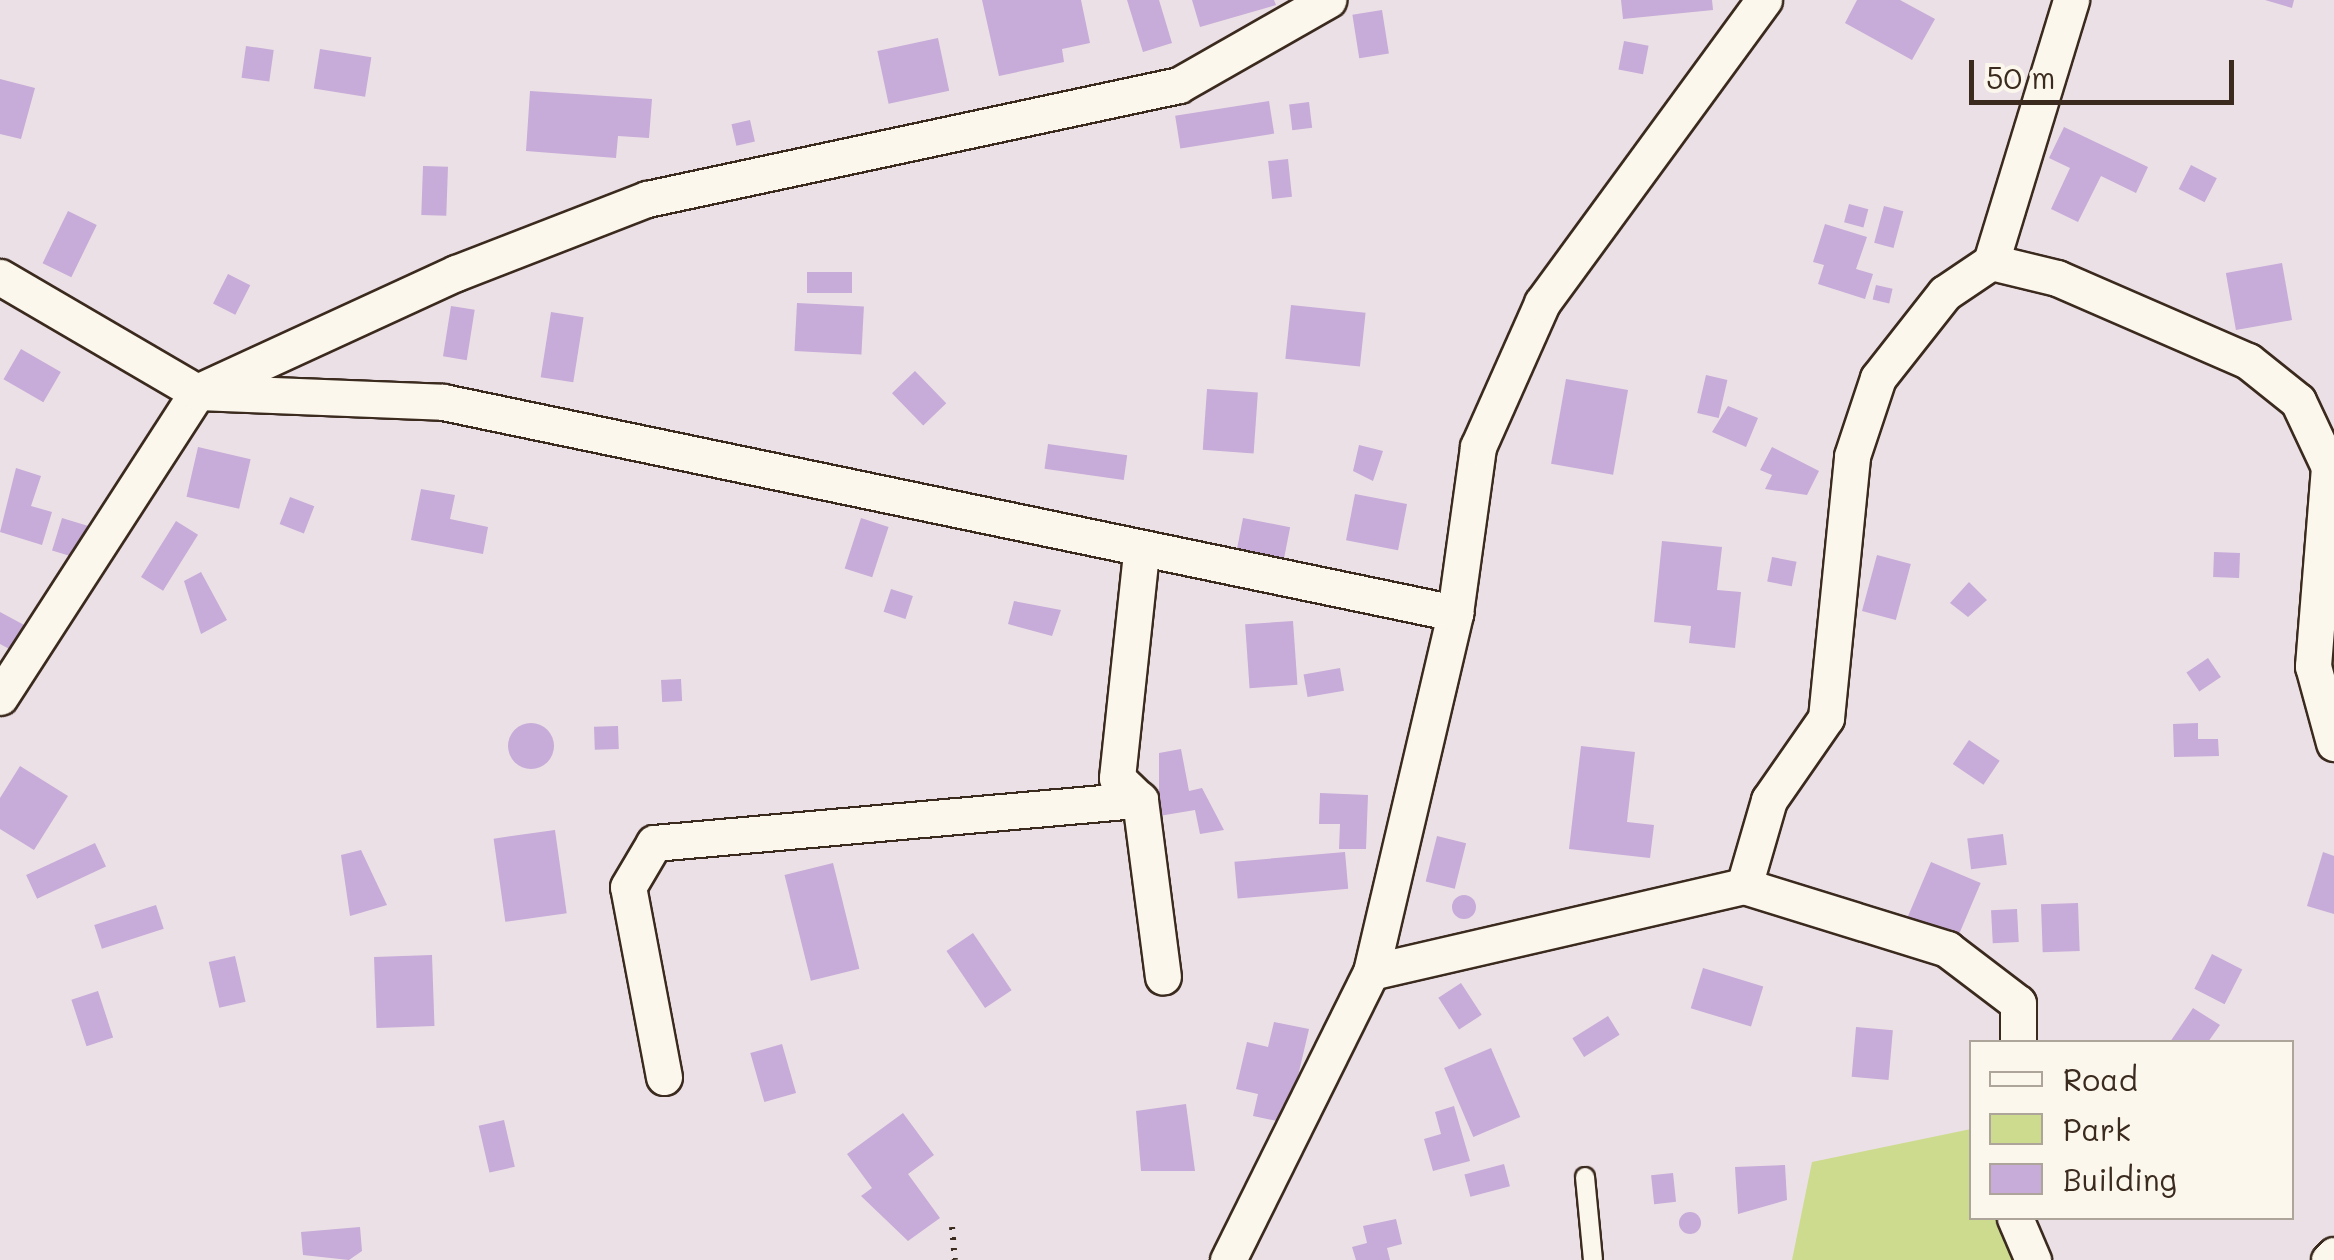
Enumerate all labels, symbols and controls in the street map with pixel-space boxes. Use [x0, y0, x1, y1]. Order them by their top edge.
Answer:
scale bar [1974, 40, 2239, 102]
text: 50 m [1986, 57, 2056, 97]
legend [1969, 1040, 2294, 1220]
text: Road [2063, 1059, 2138, 1099]
text: Park [2063, 1109, 2131, 1149]
text: Building [2063, 1159, 2177, 1199]

